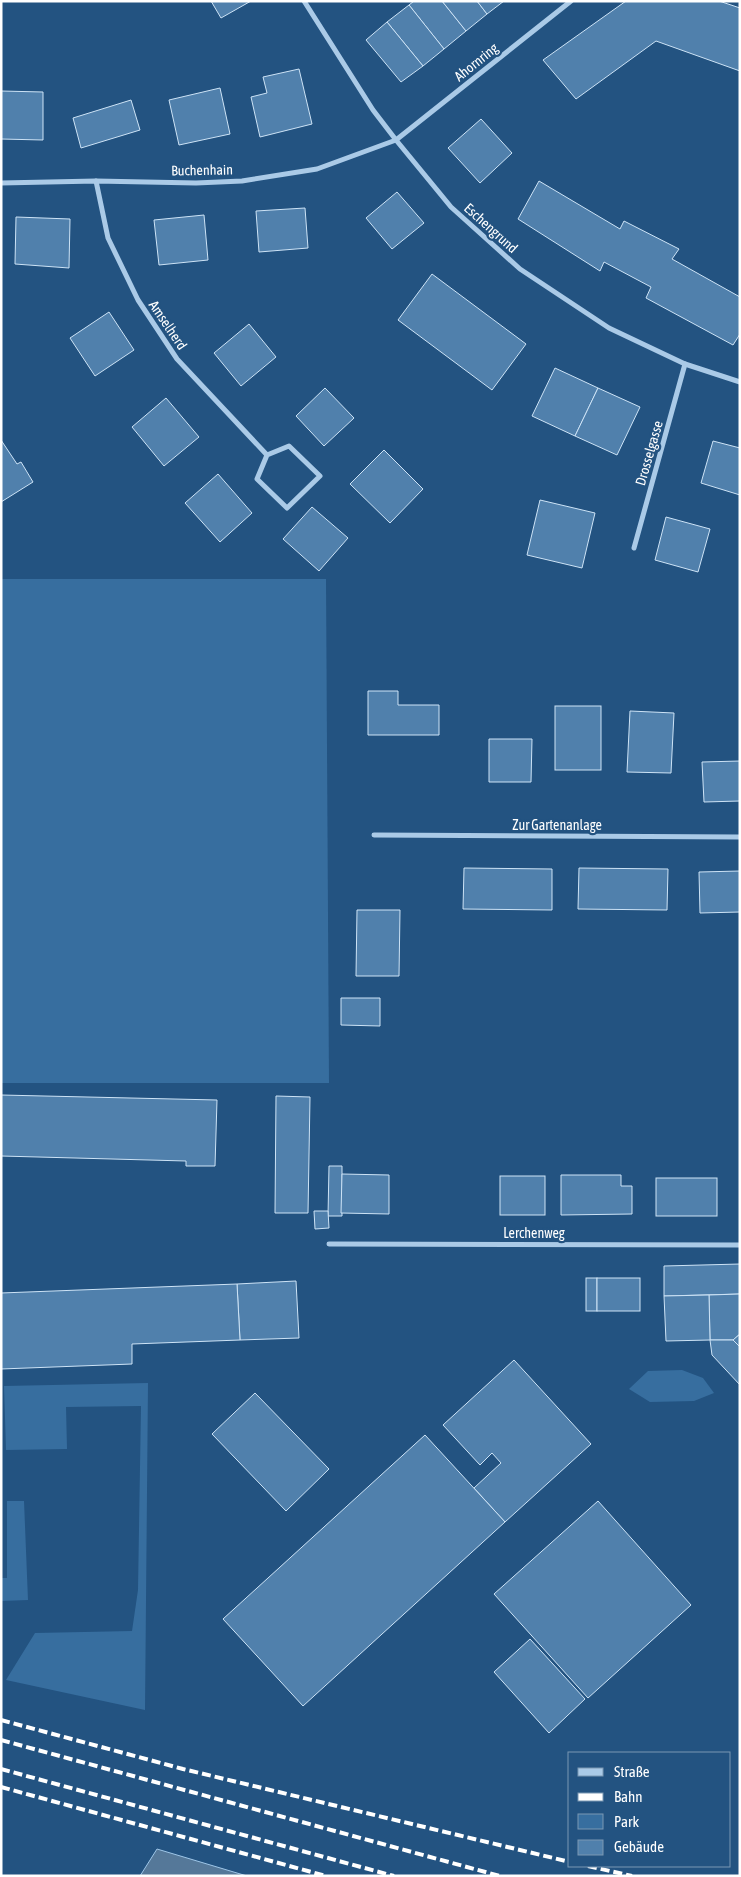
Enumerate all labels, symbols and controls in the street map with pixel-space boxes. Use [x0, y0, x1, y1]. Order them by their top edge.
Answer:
street label: Ahornring [451, 40, 501, 84]
street label: Buchenhain [171, 161, 233, 179]
street label: Eschengrund [461, 200, 521, 256]
street label: Amselherd [146, 297, 190, 353]
street label: Drosselgasse [632, 419, 666, 487]
street label: Zur Gartenanlage [512, 817, 602, 833]
street label: Lerchenweg [503, 1225, 565, 1241]
legend [568, 1752, 731, 1867]
text: Straße [614, 1763, 650, 1780]
text: Bahn [614, 1788, 643, 1805]
text: Park [614, 1813, 639, 1830]
text: Gebäude [614, 1838, 664, 1855]

